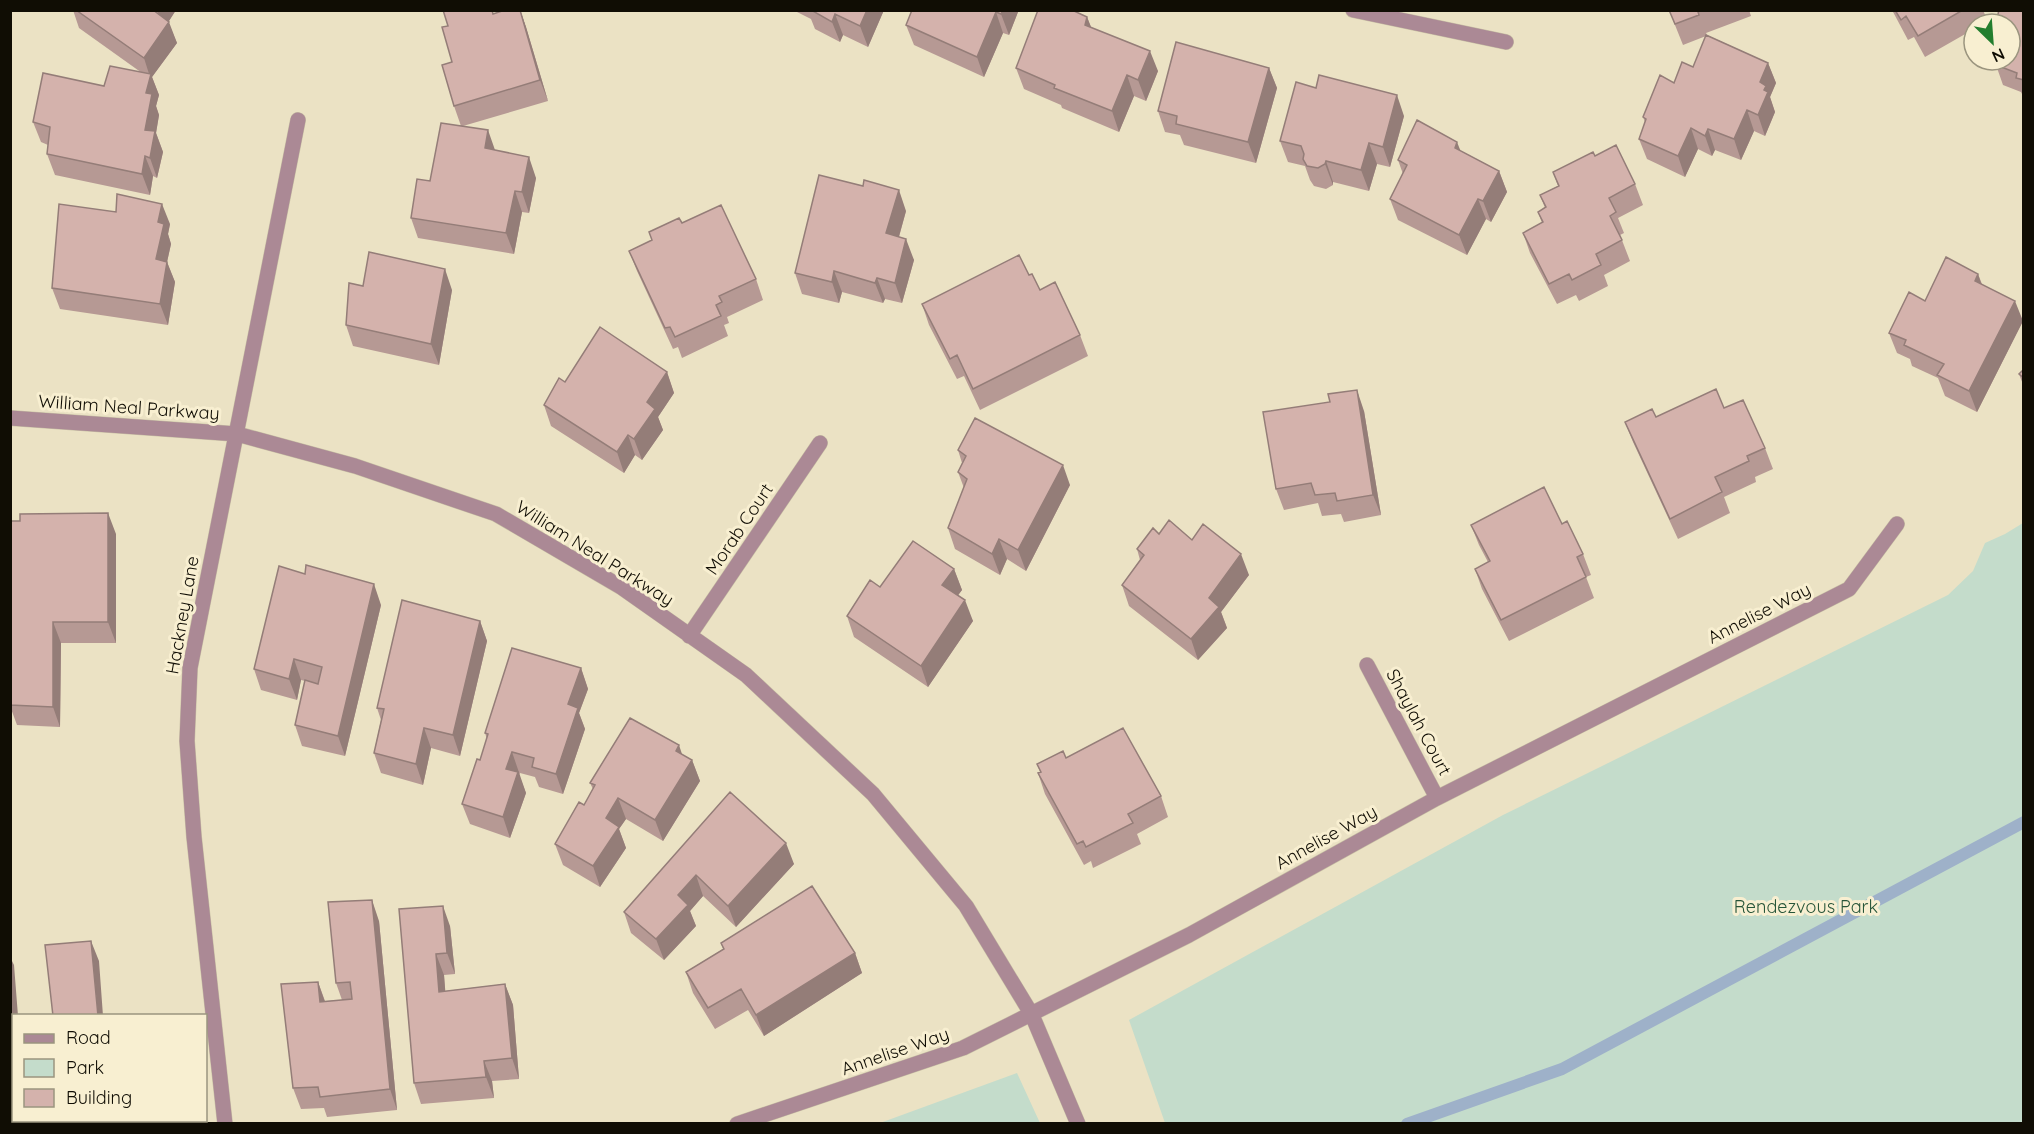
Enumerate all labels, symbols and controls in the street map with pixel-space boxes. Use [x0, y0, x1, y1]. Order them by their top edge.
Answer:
north arrow [1962, 12, 2022, 72]
text: N [1989, 44, 2008, 67]
street label: William Neal Parkway [38, 389, 220, 425]
street label: Morab Court [700, 479, 778, 579]
street label: William Neal Parkway [512, 495, 678, 611]
street label: Hackney Lane [160, 554, 204, 676]
street label: Annelise Way [1704, 577, 1814, 649]
street label: Shaylah Court [1381, 665, 1457, 779]
street label: Annelise Way [1271, 800, 1381, 874]
park label: Rendezvous Park [1734, 895, 1878, 918]
legend [12, 1014, 207, 1122]
street label: Annelise Way [838, 1022, 952, 1080]
text: Road [66, 1026, 111, 1049]
text: Park [66, 1056, 104, 1079]
text: Building [66, 1086, 132, 1109]

